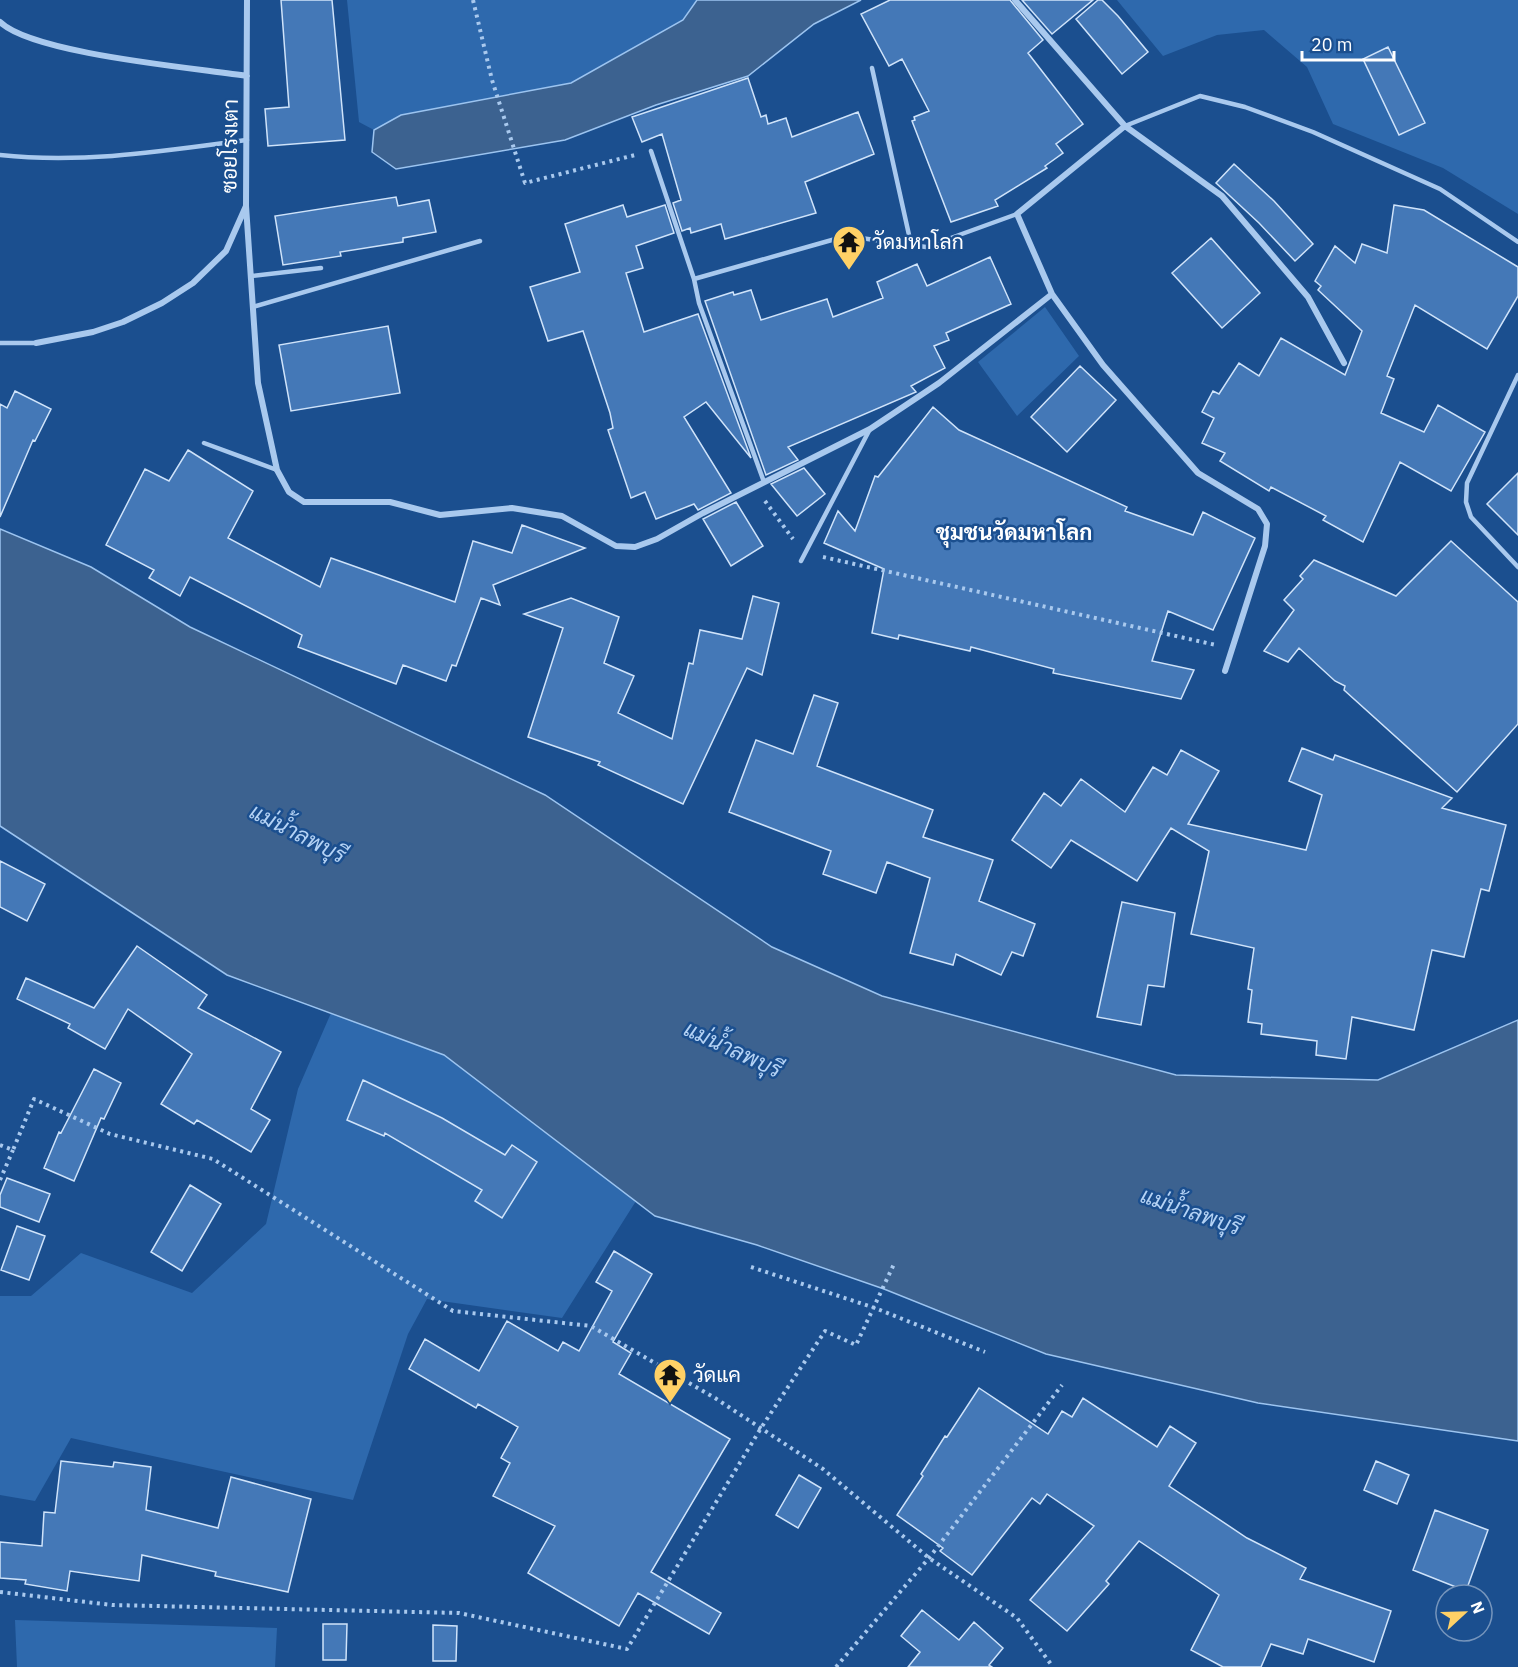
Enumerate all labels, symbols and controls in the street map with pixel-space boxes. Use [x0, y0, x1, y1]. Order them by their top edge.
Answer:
scale bar [1302, 24, 1394, 62]
text: 20 m [1311, 33, 1353, 56]
street label: ซอยโรงเตา [214, 99, 244, 193]
temple icon: วัดมหาโลก [831, 224, 867, 271]
place label: วัดมหาโลก [872, 227, 964, 255]
district label: ชุมชนวัดมหาโลก [936, 517, 1092, 548]
water label: แม่น้ำลพบุรี [244, 792, 355, 872]
water label: แม่น้ำลพบุรี [679, 1010, 790, 1086]
water label: แม่น้ำลพบุรี [1136, 1176, 1248, 1244]
temple icon: วัดแค [652, 1357, 688, 1404]
place label: วัดแค [693, 1360, 741, 1388]
north arrow [1434, 1583, 1494, 1643]
text: N [1466, 1598, 1489, 1617]

